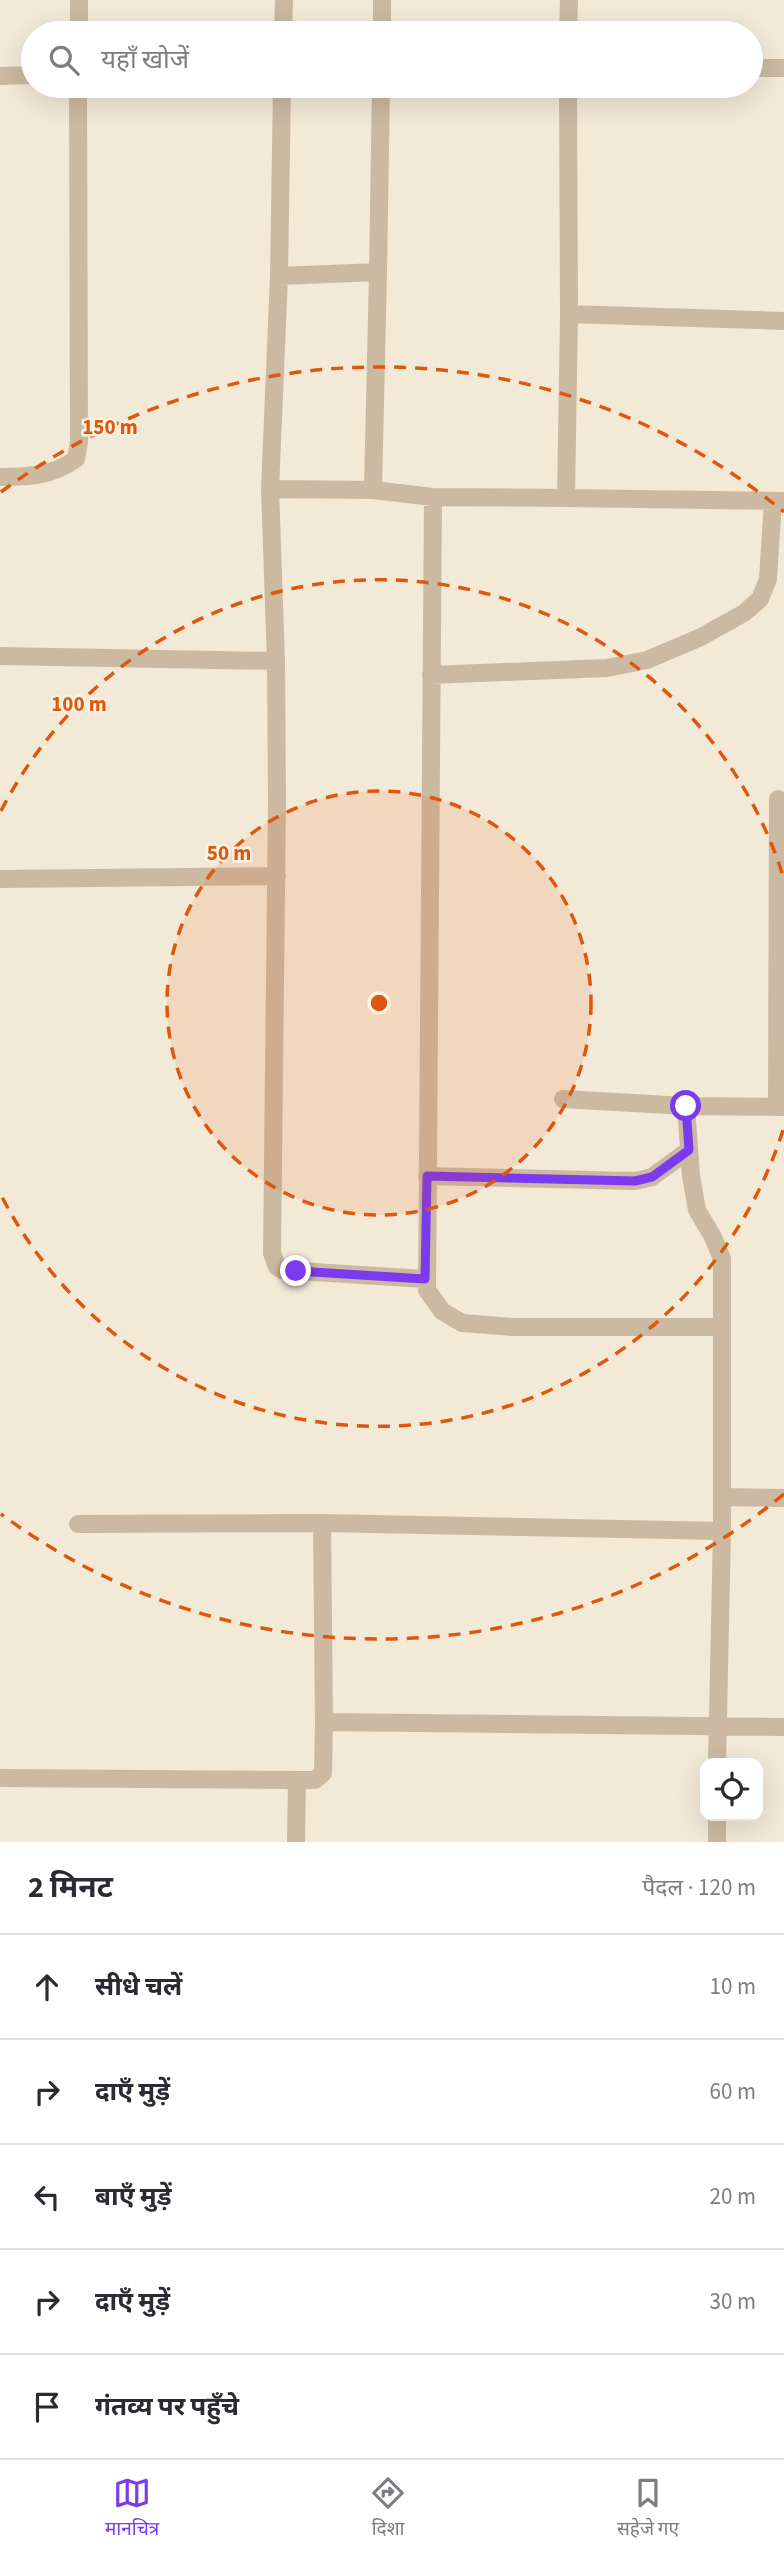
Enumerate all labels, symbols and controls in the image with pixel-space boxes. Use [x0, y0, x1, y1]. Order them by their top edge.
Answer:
search box [21, 21, 763, 98]
icon: search [45, 41, 83, 79]
text: यहाँ खोजें [101, 41, 189, 78]
text: 150 m [82, 412, 138, 442]
text: 100 m [51, 689, 107, 719]
text: 50 m [207, 838, 251, 868]
centre of rings [367, 991, 391, 1015]
route start [670, 1090, 701, 1121]
route end [280, 1255, 311, 1286]
map controls [700, 1758, 763, 1821]
button: locate [700, 1758, 763, 1821]
text: 2 मिनट [28, 1866, 113, 1909]
text: पैदल · 120 m [642, 1871, 756, 1904]
icon: ahead [28, 1968, 66, 2006]
text: सीधे चलें [95, 1968, 182, 2005]
text: 10 m [709, 1970, 756, 2003]
icon: right [28, 2073, 66, 2111]
text: दाएँ मुड़ें [95, 2073, 170, 2110]
text: 60 m [709, 2075, 756, 2108]
icon: left [28, 2178, 66, 2216]
text: बाएँ मुड़ें [95, 2178, 172, 2215]
text: 20 m [709, 2180, 756, 2213]
icon: right [28, 2283, 66, 2321]
text: दाएँ मुड़ें [95, 2283, 170, 2320]
text: 30 m [709, 2285, 756, 2318]
icon: arrive [28, 2388, 66, 2426]
text: गंतव्य पर पहुँचे [95, 2388, 239, 2425]
tab: मानचित्र [105, 2474, 159, 2543]
tab: दिशा [369, 2474, 407, 2543]
tab: सहेजे गए [617, 2474, 679, 2543]

